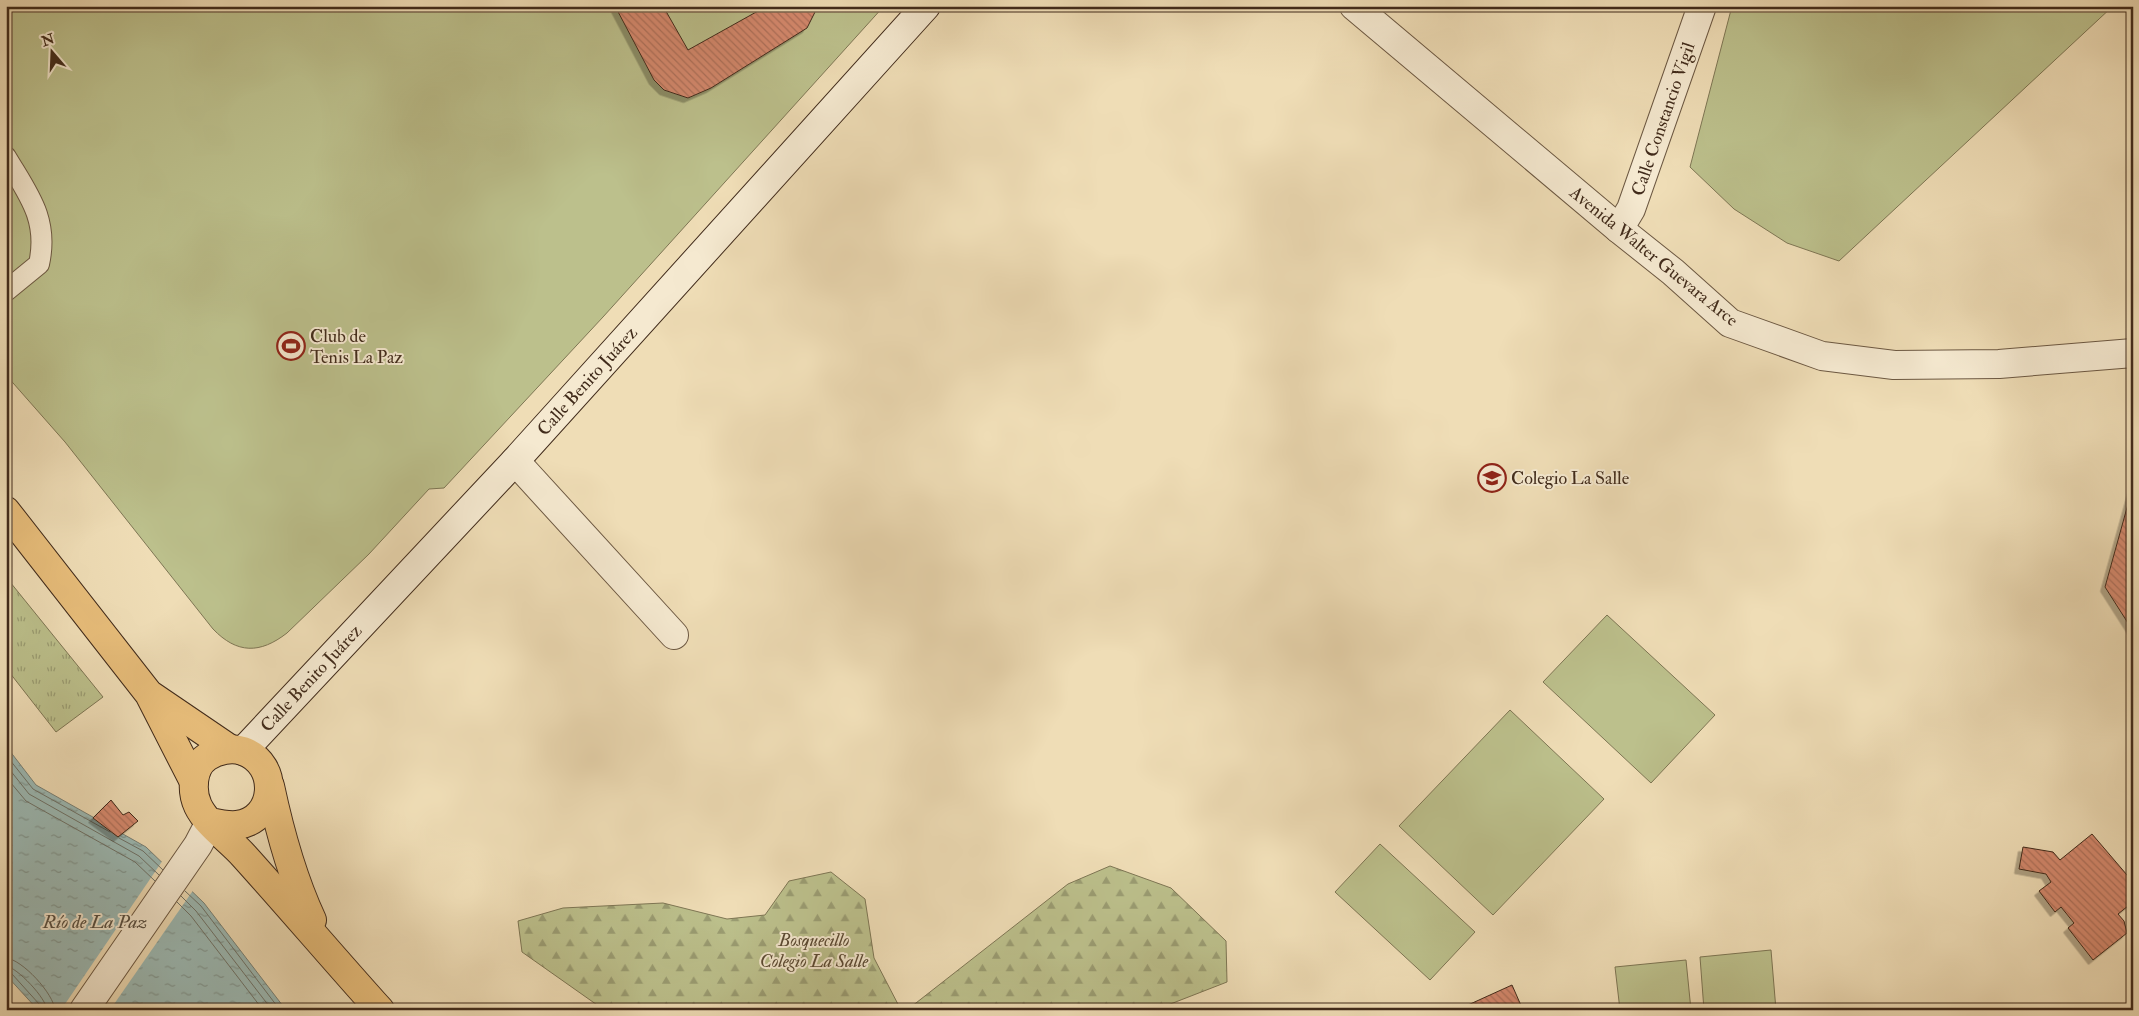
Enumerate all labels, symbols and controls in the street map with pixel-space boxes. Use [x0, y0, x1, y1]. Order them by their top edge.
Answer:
north arrow [28, 28, 78, 78]
text: N [38, 30, 57, 51]
street label: Calle Constancio Vigil [1626, 39, 1701, 199]
street label: Avenida Walter Guevara Arce [1564, 181, 1743, 332]
street label: Calle Benito Juárez [532, 322, 643, 441]
place label: Club de Tenis La Paz [310, 325, 403, 369]
sports icon: Club de Tenis La Paz [276, 331, 306, 361]
school or university icon: Colegio La Salle [1477, 463, 1507, 493]
place label: Colegio La Salle [1511, 467, 1630, 490]
street label: Calle Benito Juárez [256, 619, 367, 737]
water label: Río de La Paz [42, 910, 147, 934]
park label: Bosquecillo Colegio La Salle [760, 929, 869, 973]

